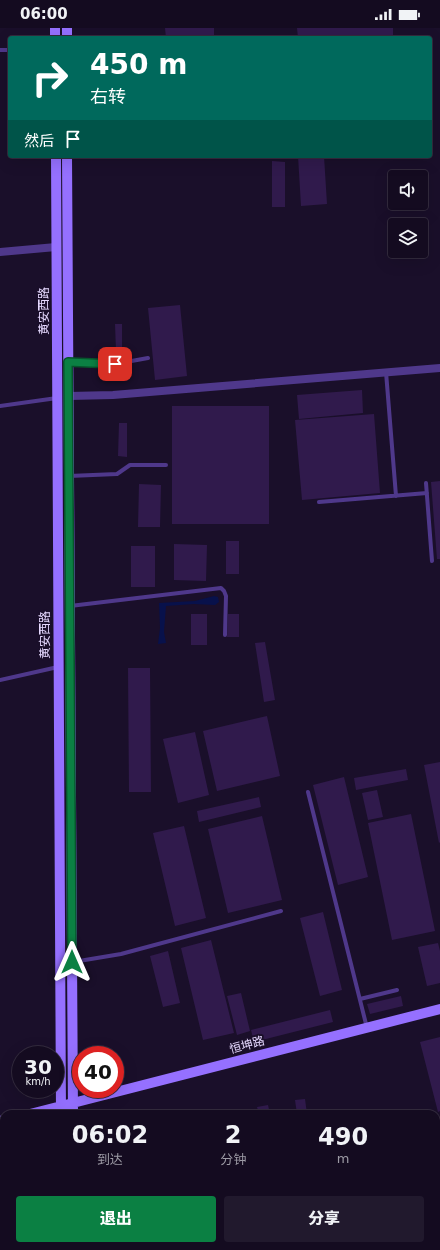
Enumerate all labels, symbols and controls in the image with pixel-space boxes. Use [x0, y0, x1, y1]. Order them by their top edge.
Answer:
text: 06:00 [20, 5, 68, 23]
text: 450 m [90, 48, 187, 81]
icon: right [24, 52, 76, 104]
text: 右转 [90, 86, 126, 107]
icon: arrive [62, 128, 84, 150]
text: 然后 [24, 132, 54, 150]
map controls [388, 170, 428, 258]
button: sound [388, 170, 428, 210]
button: layers [388, 218, 428, 258]
street label: 黄安西路 [37, 287, 51, 335]
pin [98, 347, 132, 381]
icon: arrive [104, 353, 126, 375]
street label: 黄安西路 [38, 611, 52, 659]
position arrow [51, 941, 93, 983]
street label: 恒坤路 [228, 1034, 266, 1056]
speed limit sign: 40 [72, 1046, 124, 1098]
text: 30 [24, 1055, 52, 1079]
text: km/h [25, 1076, 51, 1087]
text: 06:02 [72, 1121, 148, 1149]
text: 2 [225, 1121, 241, 1149]
text: 490 [318, 1123, 368, 1151]
text: m [337, 1151, 349, 1166]
text: 到达 [97, 1152, 123, 1167]
text: 分钟 [220, 1152, 246, 1167]
button: 退出 [16, 1196, 216, 1242]
button: 分享 [224, 1196, 424, 1242]

